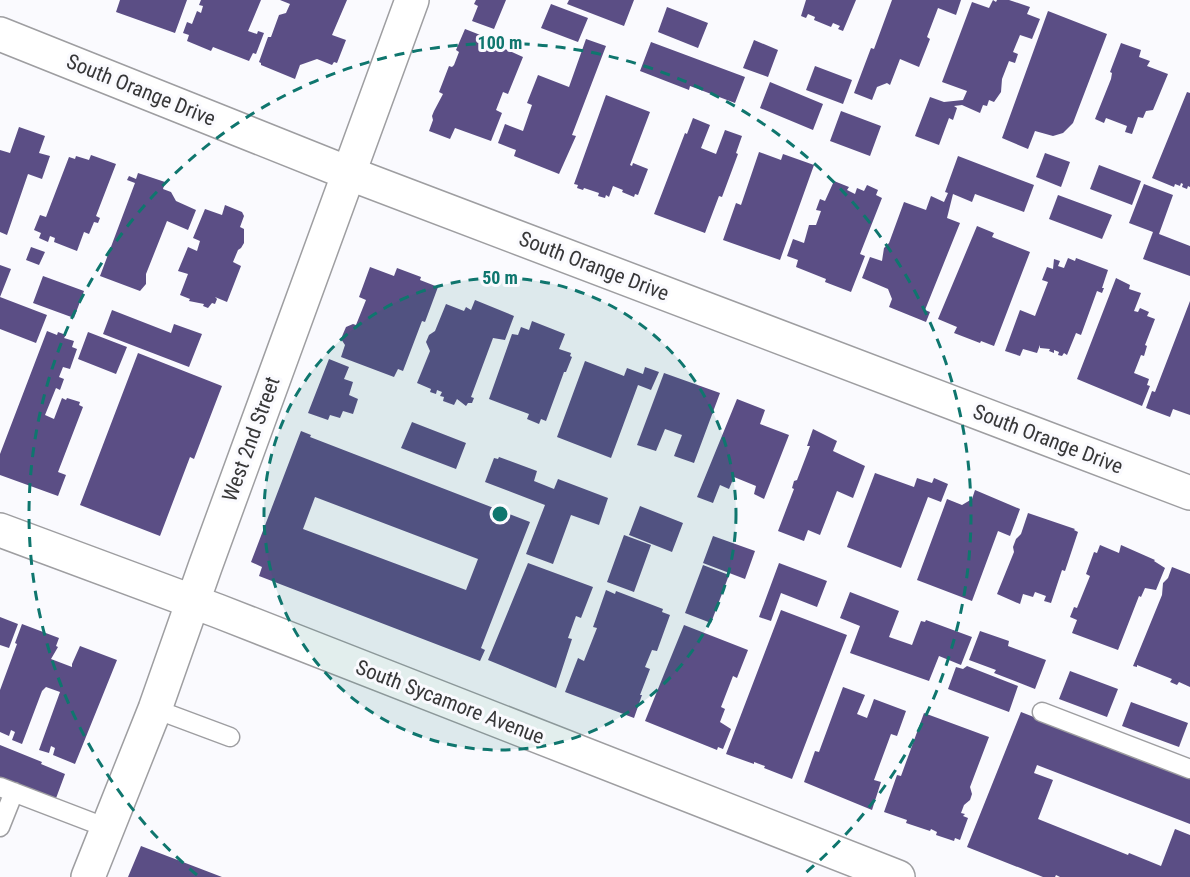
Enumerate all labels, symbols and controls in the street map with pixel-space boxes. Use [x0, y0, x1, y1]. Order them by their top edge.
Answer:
text: 100 m [478, 32, 522, 53]
street label: South Orange Drive [63, 49, 219, 131]
street label: South Orange Drive [516, 226, 672, 306]
text: 50 m [482, 267, 518, 288]
street label: West 2nd Street [217, 373, 285, 505]
street label: South Orange Drive [970, 399, 1126, 479]
centre of rings [490, 504, 510, 524]
street label: South Sycamore Avenue [352, 655, 548, 749]

